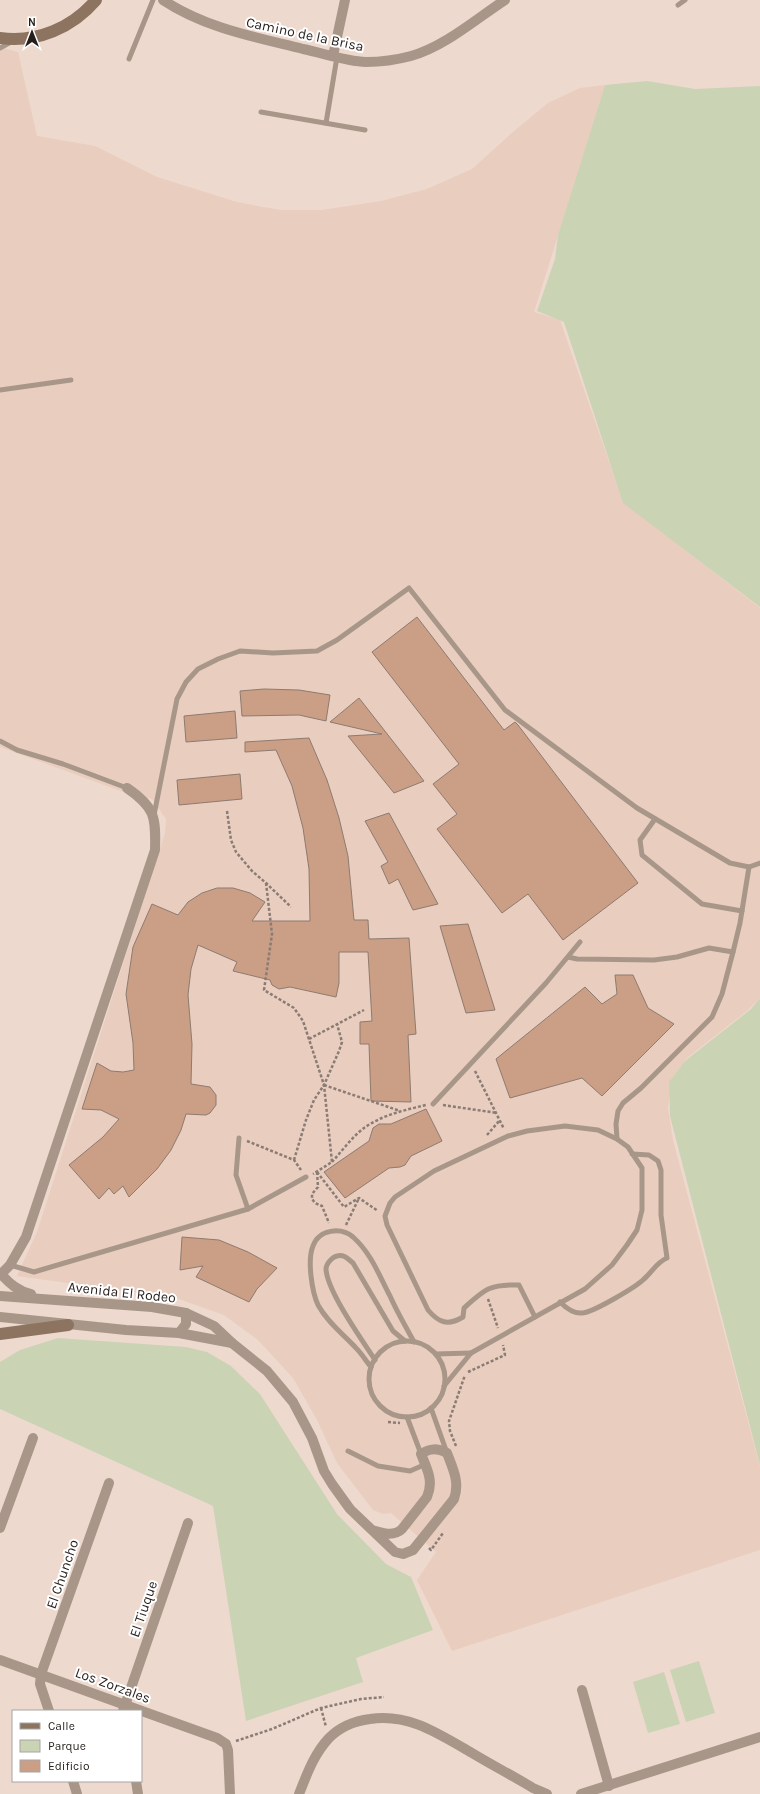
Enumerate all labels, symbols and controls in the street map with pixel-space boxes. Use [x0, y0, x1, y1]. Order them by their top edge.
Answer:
north arrow [12, 12, 52, 52]
street label: Camino de la Brisa [245, 14, 365, 55]
text: N [28, 16, 36, 29]
street label: Avenida El Rodeo [67, 1278, 177, 1307]
street label: El Chuncho [43, 1537, 82, 1611]
street label: El Tiuque [126, 1579, 161, 1640]
street label: Los Zorzales [73, 1664, 153, 1707]
legend [12, 1710, 142, 1782]
text: Calle [48, 1719, 75, 1733]
text: Parque [48, 1739, 86, 1753]
text: Edificio [48, 1759, 89, 1773]

